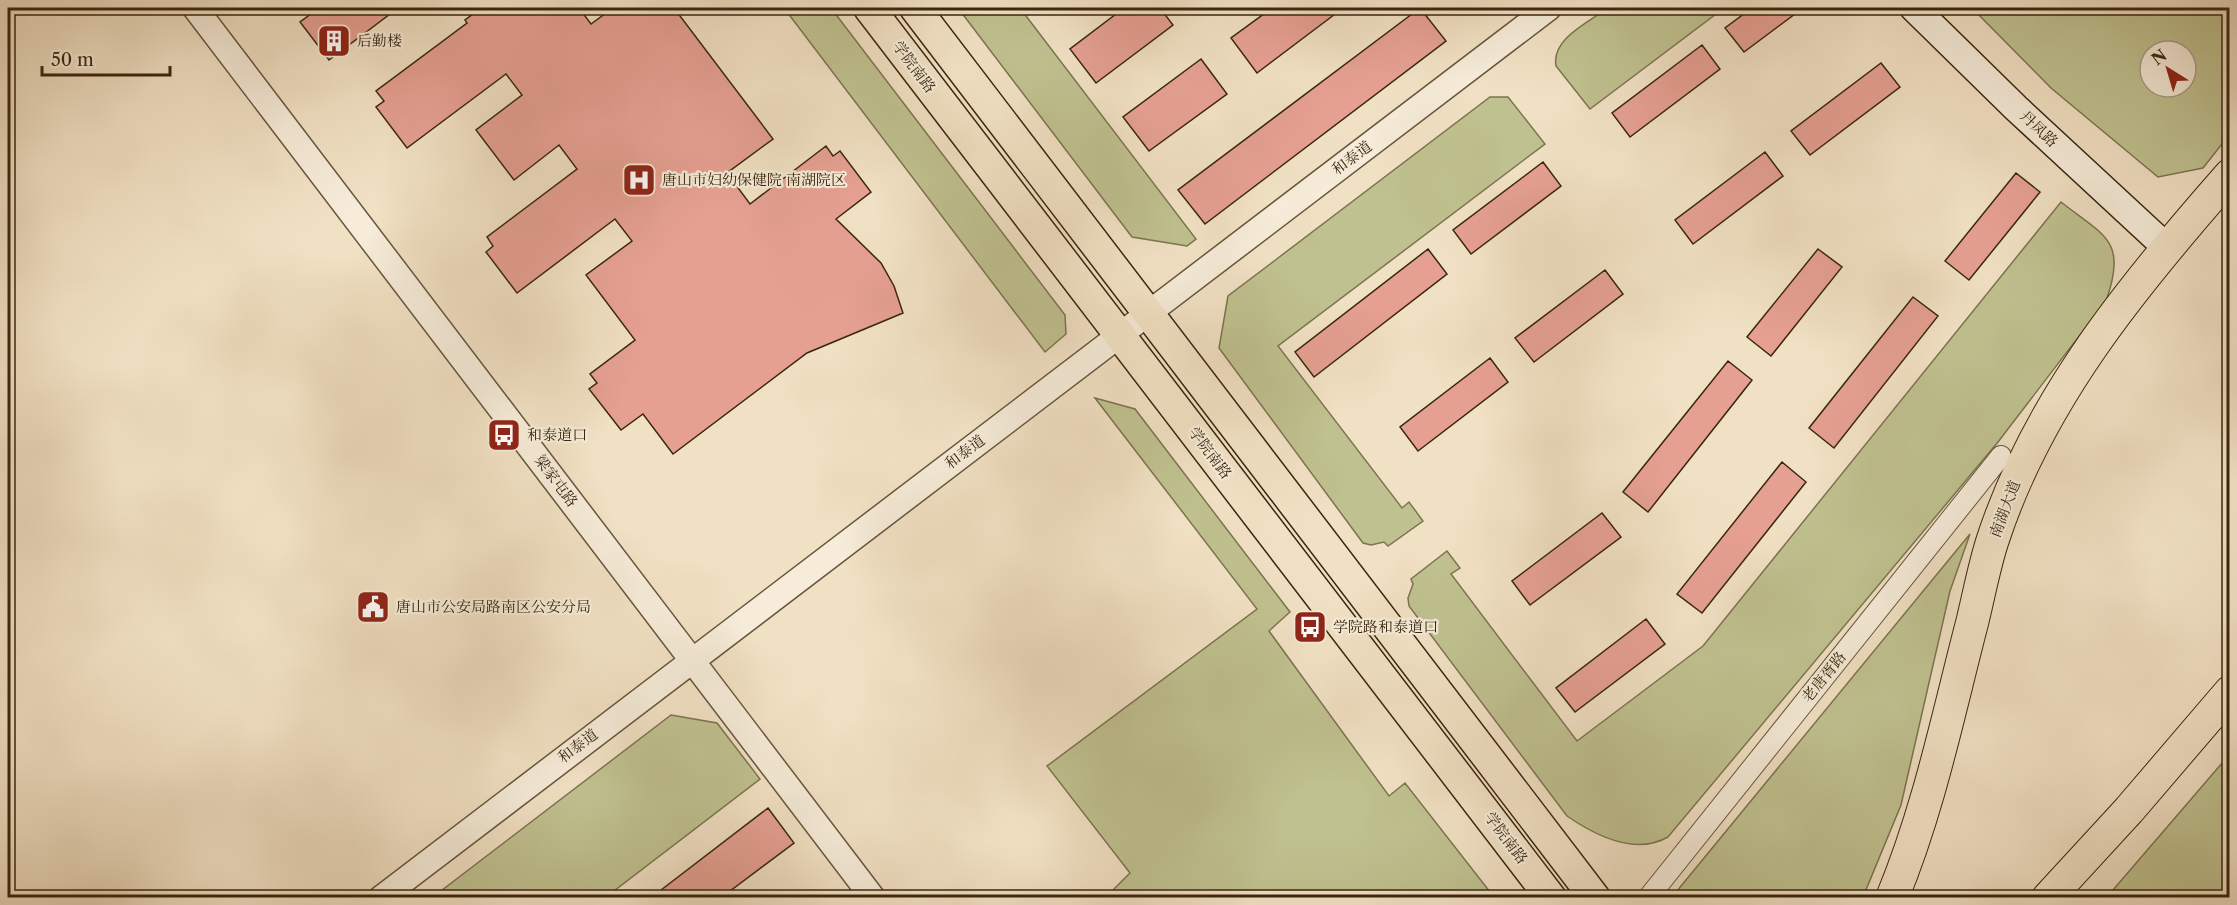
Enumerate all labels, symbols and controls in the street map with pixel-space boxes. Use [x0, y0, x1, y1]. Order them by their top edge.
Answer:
building icon: 后勤楼 [316, 23, 352, 59]
place label: 后勤楼 [357, 31, 402, 50]
street label: 学院南路 [889, 37, 940, 96]
scale bar [42, 39, 170, 77]
north arrow [2138, 39, 2198, 99]
text: N [2147, 45, 2171, 69]
text: 50 m [51, 49, 94, 71]
street label: 丹凤路 [2016, 106, 2062, 151]
street label: 和泰道 [1328, 136, 1375, 179]
hospital icon: 唐山市妇幼保健院 南湖院区 [621, 162, 657, 198]
place label: 唐山市妇幼保健院 南湖院区 [662, 170, 846, 189]
bus stop icon: 和泰道口 [486, 417, 522, 453]
street label: 学院南路 [1185, 423, 1236, 482]
place label: 和泰道口 [527, 425, 587, 444]
street label: 和泰道 [941, 430, 988, 473]
street label: 梁家屯路 [531, 451, 582, 510]
street label: 南湖大道 [1985, 477, 2024, 540]
public building icon: 唐山市公安局路南区公安分局 [355, 589, 391, 625]
place label: 唐山市公安局路南区公安分局 [396, 597, 591, 616]
bus stop icon: 学院路和泰道口 [1292, 609, 1328, 645]
place label: 学院路和泰道口 [1333, 617, 1438, 636]
street label: 老唐胥路 [1797, 647, 1850, 706]
street label: 和泰道 [554, 724, 601, 767]
street label: 学院南路 [1481, 808, 1532, 867]

